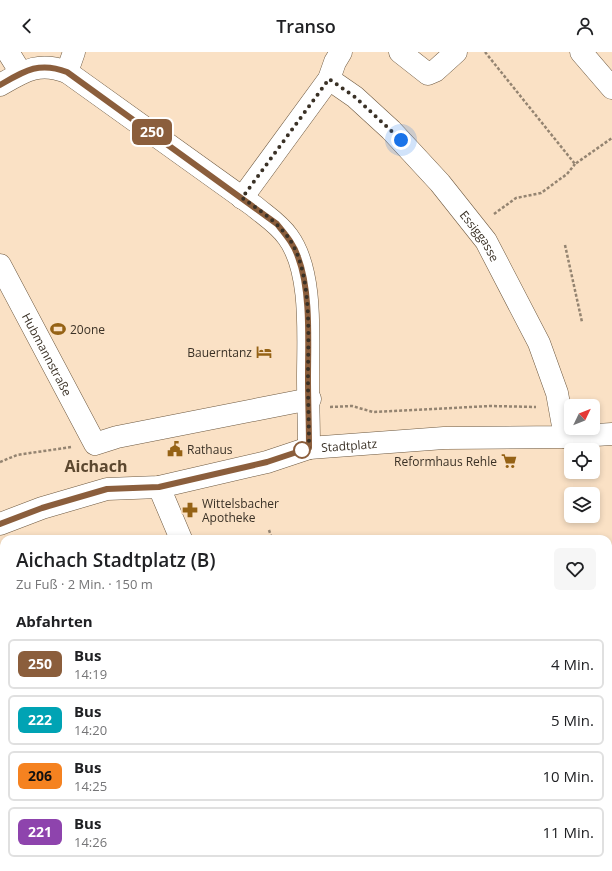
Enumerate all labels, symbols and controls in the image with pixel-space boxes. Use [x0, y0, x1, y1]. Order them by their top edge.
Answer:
text: Transo [276, 14, 336, 38]
icon: back [16, 15, 38, 37]
icon: person [574, 15, 596, 37]
line badge: 250 [129, 119, 175, 145]
text: 250 [140, 122, 164, 141]
your location [391, 130, 411, 150]
street label: Essiggasse [456, 207, 504, 265]
street label: Hubmannstraße [18, 310, 77, 399]
sports icon: 20one [49, 320, 67, 338]
place label: 20one [70, 321, 105, 338]
hotel icon: Bauerntanz [255, 343, 273, 361]
place label: Bauerntanz [187, 344, 252, 361]
north arrow [564, 399, 600, 435]
map controls [564, 399, 600, 523]
street label: Stadtplatz [320, 434, 378, 456]
public building icon: Rathaus [166, 440, 184, 458]
place label: Rathaus [187, 441, 233, 458]
unlabelled marker [293, 441, 311, 459]
button: locate [564, 443, 600, 479]
supermarket icon: Reformhaus Rehle [500, 452, 518, 470]
place label: Reformhaus Rehle [394, 453, 497, 470]
district label: Aichach [64, 455, 128, 477]
button: layers [564, 487, 600, 523]
place label: Wittelsbacher Apotheke [202, 495, 279, 526]
pharmacy icon: Wittelsbacher Apotheke [181, 501, 199, 519]
text: Aichach Stadtplatz (B) [16, 547, 215, 573]
button: heart [554, 548, 596, 590]
text: Zu Fuß · 2 Min. · 150 m [16, 575, 153, 593]
text: Abfahrten [16, 611, 93, 631]
text: Bus [74, 645, 101, 665]
text: 250 [28, 654, 52, 673]
text: 4 Min. [551, 654, 594, 674]
text: 14:19 [74, 665, 107, 683]
text: Bus [74, 701, 101, 721]
text: 222 [28, 710, 52, 729]
text: 5 Min. [551, 710, 594, 730]
text: 14:20 [74, 721, 107, 739]
text: Bus [74, 757, 101, 777]
text: 206 [28, 766, 52, 785]
text: 10 Min. [543, 766, 594, 786]
text: 14:25 [74, 777, 107, 795]
text: Bus [74, 813, 101, 833]
text: 221 [28, 822, 52, 841]
text: 11 Min. [543, 822, 594, 842]
text: 14:26 [74, 833, 107, 851]

